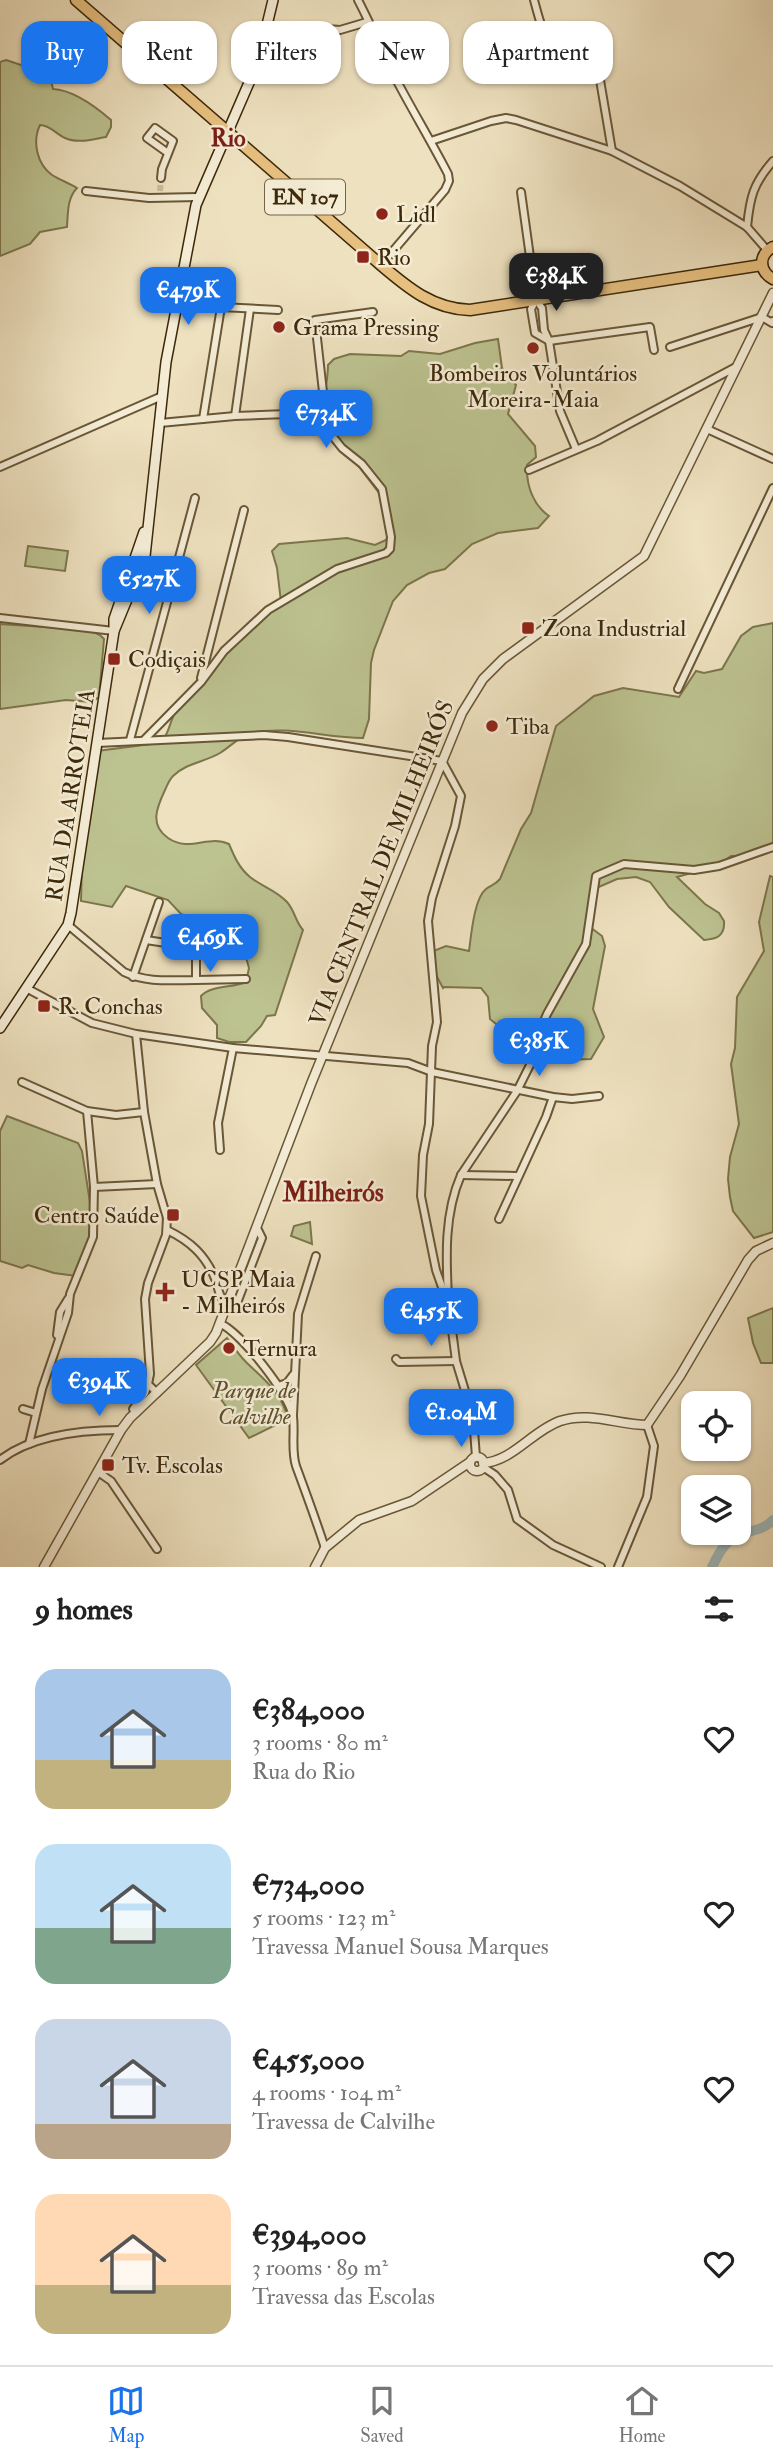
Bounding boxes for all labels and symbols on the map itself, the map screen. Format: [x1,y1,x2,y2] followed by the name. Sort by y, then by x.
[211,123,246,154] district label: Rio
[265,180,345,214] road number: EN 107
[396,200,436,229] place label: Lidl
[374,206,390,222] marker: Lidl
[377,243,411,272] place label: Rio
[355,249,371,265] marker: Rio
[507,254,605,313] pin: €384K
[139,268,237,327] pin: €479K
[293,313,440,342] place label: Grama Pressing
[271,319,287,335] marker: Grama Pressing
[525,340,541,356] marker: Bombeiros Voluntários Moreira-Maia
[429,359,637,414] place label: Bombeiros Voluntários Moreira-Maia
[277,391,375,450] pin: €734K
[100,556,198,616] pin: €527K
[542,614,686,643] place label: Zona Industrial
[520,620,536,636] marker: Zona Industrial
[128,645,206,674] place label: Codiçais
[106,651,122,667] marker: Codiçais
[39,686,102,904] street label: RUA DA ARROTEIA
[303,696,460,1030] street label: VIA CENTRAL DE MILHEIRÓS
[506,712,550,741] place label: Tiba
[484,718,500,734] marker: Tiba
[161,914,259,974] pin: €469K
[58,992,163,1021] place label: R. Conchas
[36,998,52,1014] marker: R. Conchas
[490,1018,588,1078] pin: €385K
[281,1177,384,1209] district label: Milheirós
[34,1201,159,1230] place label: Centro Saúde
[165,1207,181,1223] marker: Centro Saúde
[181,1265,296,1320] place label: UCSP Maia - Milheirós
[155,1282,175,1302] marker: UCSP Maia - Milheirós
[382,1288,480,1348] pin: €455K
[243,1334,318,1363] place label: Ternura
[221,1340,237,1356] marker: Ternura
[50,1358,148,1418] pin: €394K
[211,1376,296,1431] park label: Parque de Calvilhe
[404,1390,518,1449] pin: €1.04M
[122,1451,223,1480] place label: Tv. Escolas
[100,1457,116,1473] marker: Tv. Escolas

